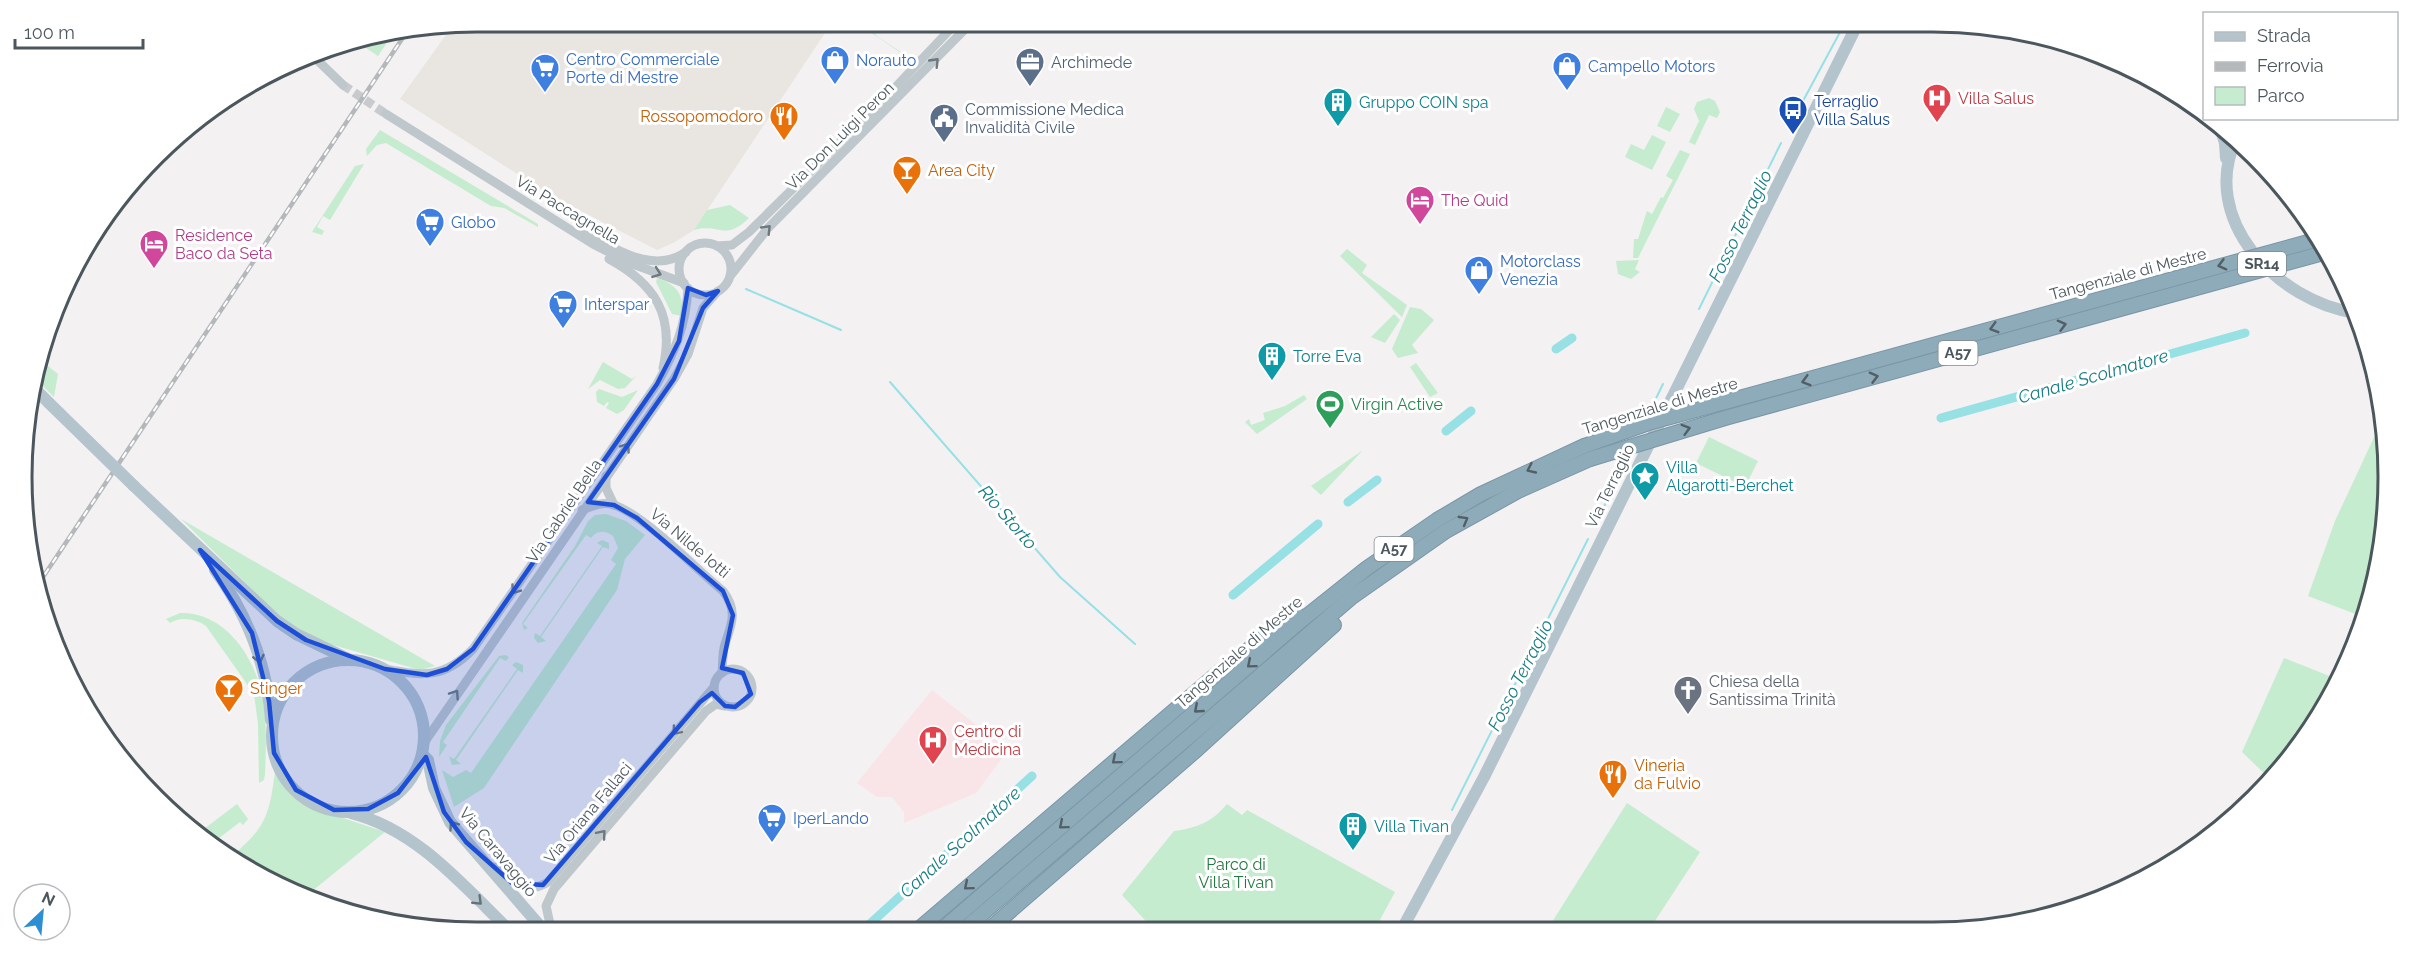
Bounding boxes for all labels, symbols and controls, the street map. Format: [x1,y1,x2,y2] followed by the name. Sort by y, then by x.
[15,12,142,50] scale bar
[2203,12,2398,120] legend
[24,22,75,43] text: 100 m
[2257,25,2311,46] text: Strada
[819,44,851,86] shop icon: Norauto
[1014,46,1046,88] office icon: Archimede
[566,50,719,87] place label: Centro Commerciale Porte di Mestre
[1551,50,1583,92] shop icon: Campello Motors
[856,51,916,70] place label: Norauto
[529,52,561,94] supermarket icon: Centro Commerciale Porte di Mestre
[1051,53,1132,72] place label: Archimede
[2257,55,2324,76] text: Ferrovia
[1588,57,1716,76] place label: Campello Motors
[927,58,938,69] one-way arrow
[782,78,898,194] street label: Via Don Luigi Peron
[1921,82,1953,124] hospital icon: Villa Salus
[2257,85,2305,106] text: Parco
[1322,86,1354,128] building icon: Gruppo COIN spa
[1958,89,2034,108] place label: Villa Salus
[1814,92,1890,129] place label: Terraglio Villa Salus
[1359,93,1489,112] place label: Gruppo COIN spa
[1777,94,1809,136] bus stop icon: Terraglio Villa Salus
[768,100,800,142] restaurant icon: Rossopomodoro
[965,100,1124,137] place label: Commissione Medica Invalidità Civile
[928,102,960,144] public building icon: Commissione Medica Invalidità Civile
[640,107,763,126] place label: Rossopomodoro
[891,154,923,196] bar icon: Area City
[928,161,995,180] place label: Area City
[1704,167,1776,285] water label: Fosso Terraglio
[513,171,623,249] street label: Via Paccagnella
[1404,184,1436,226] hotel icon: The Quid
[1441,191,1509,210] place label: The Quid
[414,206,446,248] supermarket icon: Globo
[451,213,496,232] place label: Globo
[175,226,273,263] place label: Residence Baco da Seta
[760,226,771,236] one-way arrow
[138,228,170,270] hotel icon: Residence Baco da Seta
[2048,244,2208,304] street label: Tangenziale di Mestre
[1500,252,1581,289] place label: Motorclass Venezia
[2238,252,2286,276] road number: SR14
[1463,254,1495,296] shop icon: Motorclass Venezia
[2217,258,2228,270] one-way arrow
[651,266,661,279] one-way arrow
[547,288,579,330] supermarket icon: Interspar
[584,295,650,314] place label: Interspar
[2057,319,2067,332] one-way arrow
[1989,321,2000,333] one-way arrow
[1256,340,1288,382] building icon: Torre Eva
[1938,341,1978,365] road number: A57
[2016,344,2171,407] water label: Canale Scolmatore
[1293,347,1361,366] place label: Torre Eva
[1869,371,1879,384] one-way arrow
[1580,373,1740,439] street label: Tangenziale di Mestre
[1801,374,1812,386] one-way arrow
[1314,388,1346,430] sports icon: Virgin Active
[1351,395,1443,414] place label: Virgin Active
[1680,424,1691,436] one-way arrow
[1581,441,1639,531] street label: Via Terraglio
[619,443,630,454] one-way arrow
[522,455,606,567] street label: Via Gabriel Bella
[1666,458,1794,495] place label: Villa Algarotti-Berchet
[1629,460,1661,502] place icon: Villa Algarotti-Berchet
[1526,461,1537,473] one-way arrow
[974,481,1042,553] water label: Rio Storto
[646,504,734,582] street label: Via Nilde Iotti
[1458,516,1468,528] one-way arrow
[1374,537,1414,561] road number: A57
[511,583,522,594] one-way arrow
[1172,592,1306,712] street label: Tangenziale di Mestre
[1483,616,1557,734] water label: Fosso Terraglio
[252,654,265,664] one-way arrow
[1247,657,1258,668] one-way arrow
[213,672,245,714] bar icon: Stinger
[1709,672,1836,709] place label: Chiesa della Santissima Trinità
[1672,674,1704,716] church icon: Chiesa della Santissima Trinità
[250,679,303,698] place label: Stinger
[448,690,459,701] one-way arrow
[1194,702,1205,713] one-way arrow
[954,722,1021,759] place label: Centro di Medicina
[672,724,683,735] one-way arrow
[917,724,949,766] hospital icon: Centro di Medicina
[1112,753,1123,764] one-way arrow
[1634,756,1701,793] place label: Vineria da Fulvio
[1597,758,1629,800] restaurant icon: Vineria da Fulvio
[540,759,636,867] street label: Via Oriana Fallaci
[895,782,1025,902] water label: Canale Scolmatore
[756,802,788,844] supermarket icon: IperLando
[455,803,541,901] street label: Via Caravaggio
[793,809,869,828] place label: IperLando
[1337,810,1369,852] building icon: Villa Tivan
[1374,817,1449,836] place label: Villa Tivan
[1059,818,1070,829] one-way arrow
[449,821,460,832] one-way arrow
[595,830,606,841] one-way arrow
[1198,855,1274,892] park label: Parco di Villa Tivan
[964,879,975,890] one-way arrow
[12,882,72,942] north arrow
[39,888,58,910] text: N
[471,893,482,904] one-way arrow

